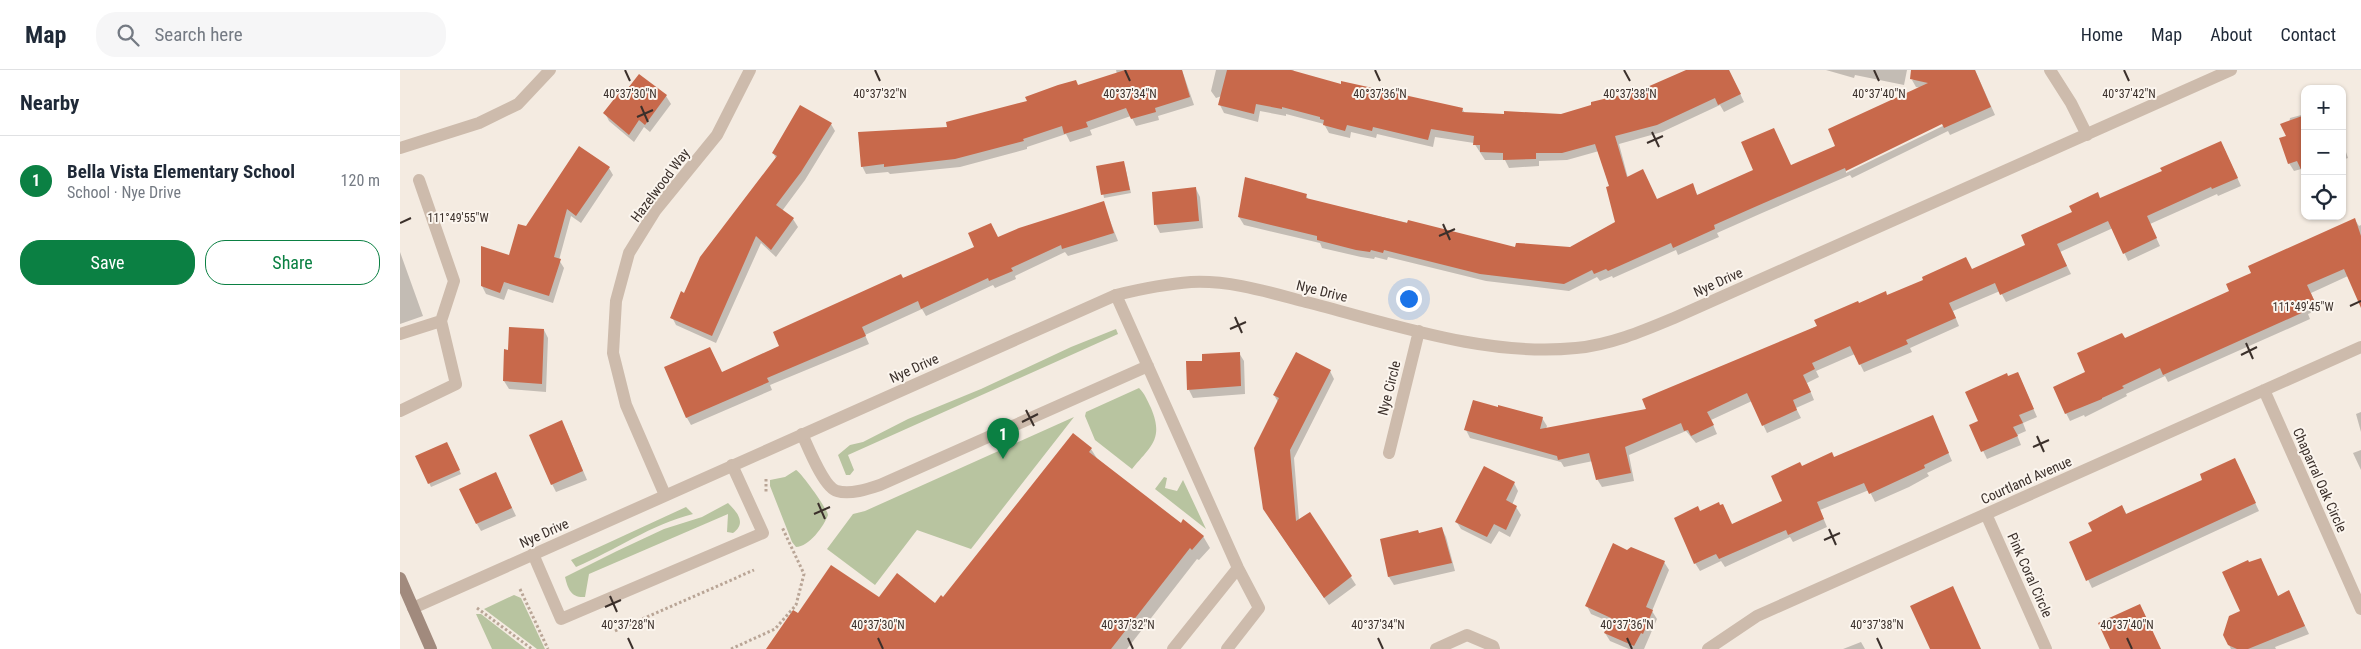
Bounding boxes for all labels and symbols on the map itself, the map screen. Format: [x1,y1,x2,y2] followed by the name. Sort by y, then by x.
[603,87,657,101] text: 40°37'30"N
[853,87,907,101] text: 40°37'32"N
[1103,87,1157,101] text: 40°37'34"N
[1353,87,1407,101] text: 40°37'36"N
[1603,87,1657,101] text: 40°37'38"N
[1852,87,1906,101] text: 40°37'40"N
[2102,87,2156,101] text: 40°37'42"N
[627,145,693,225] street label: Hazelwood Way
[427,211,489,225] text: 111°49'55"W
[1691,264,1745,300] street label: Nye Drive
[1295,277,1350,305] street label: Nye Drive
[1396,286,1422,312] your location
[2272,300,2334,314] text: 111°49'45"W
[887,350,941,386] street label: Nye Drive
[1374,359,1404,417] street label: Nye Circle
[987,418,1019,459] pin: 1
[2290,425,2350,535] street label: Chaparral Oak Circle
[1978,453,2074,507] street label: Courtland Avenue
[517,515,571,551] street label: Nye Drive
[2004,530,2056,620] street label: Pink Coral Circle
[601,618,655,632] text: 40°37'28"N
[851,618,905,632] text: 40°37'30"N
[1101,618,1155,632] text: 40°37'32"N
[1351,618,1405,632] text: 40°37'34"N
[1600,618,1654,632] text: 40°37'36"N
[1850,618,1904,632] text: 40°37'38"N
[2100,618,2154,632] text: 40°37'40"N

